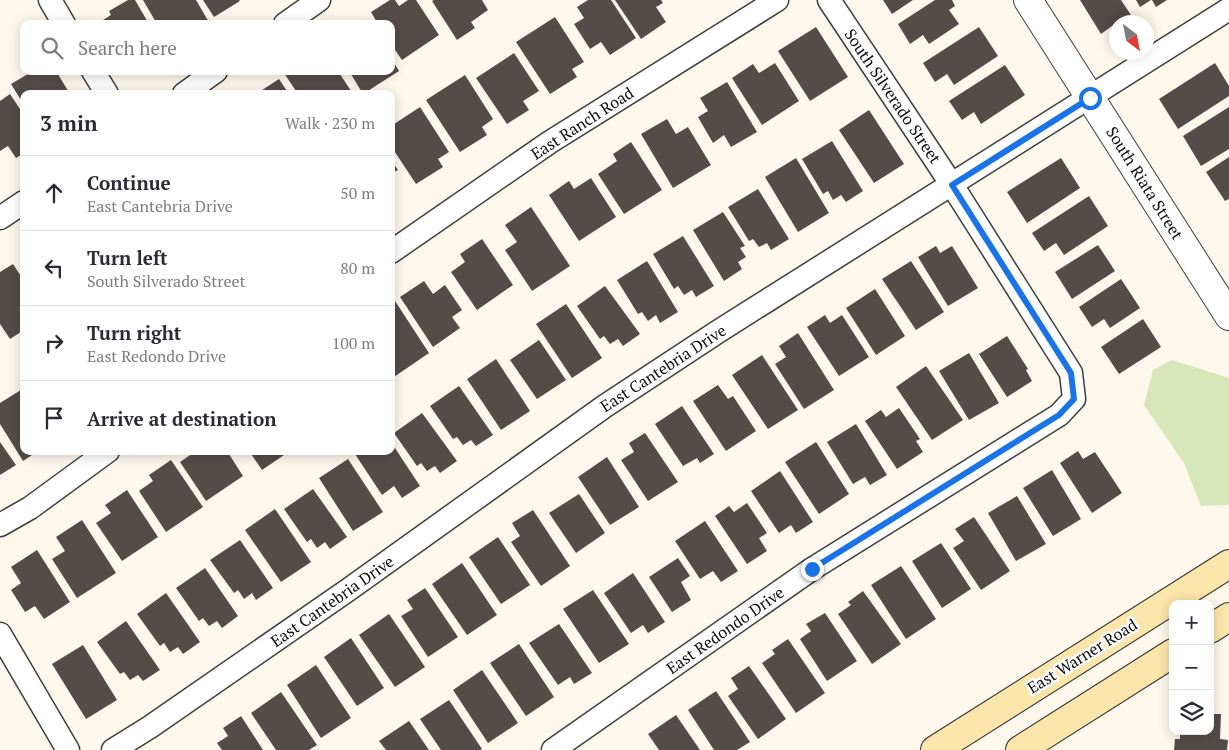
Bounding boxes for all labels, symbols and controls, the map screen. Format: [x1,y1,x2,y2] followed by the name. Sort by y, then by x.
[1109,15,1154,60] north arrow
[20,20,395,75] search box
[840,24,946,168] street label: South Silverado Street
[38,34,66,62] icon: search
[78,35,177,60] text: Search here
[526,81,638,164] street label: East Ranch Road
[1079,87,1102,110] route start
[40,109,97,137] text: 3 min
[285,112,375,134] text: Walk · 230 m
[1101,122,1189,244] street label: South Riata Street
[87,170,171,195] text: Continue
[40,179,68,207] icon: ahead
[340,182,375,204] text: 50 m
[87,195,233,217] text: East Cantebria Drive
[87,245,168,270] text: Turn left
[40,254,68,282] icon: left
[340,257,375,279] text: 80 m
[87,270,245,292] text: South Silverado Street
[596,319,730,417] street label: East Cantebria Drive
[87,320,181,345] text: Turn right
[40,329,68,357] icon: right
[332,332,375,354] text: 100 m
[87,345,226,367] text: East Redondo Drive
[40,404,68,432] icon: arrive
[87,406,276,431] text: Arrive at destination
[266,550,398,652] street label: East Cantebria Drive
[801,558,824,581] route end
[662,581,788,679] street label: East Redondo Drive
[1169,600,1214,735] map controls
[1169,600,1214,645] button: +
[1023,613,1141,699] street label: East Warner Road
[1169,645,1214,690] button: −
[1169,690,1214,735] button: layers

